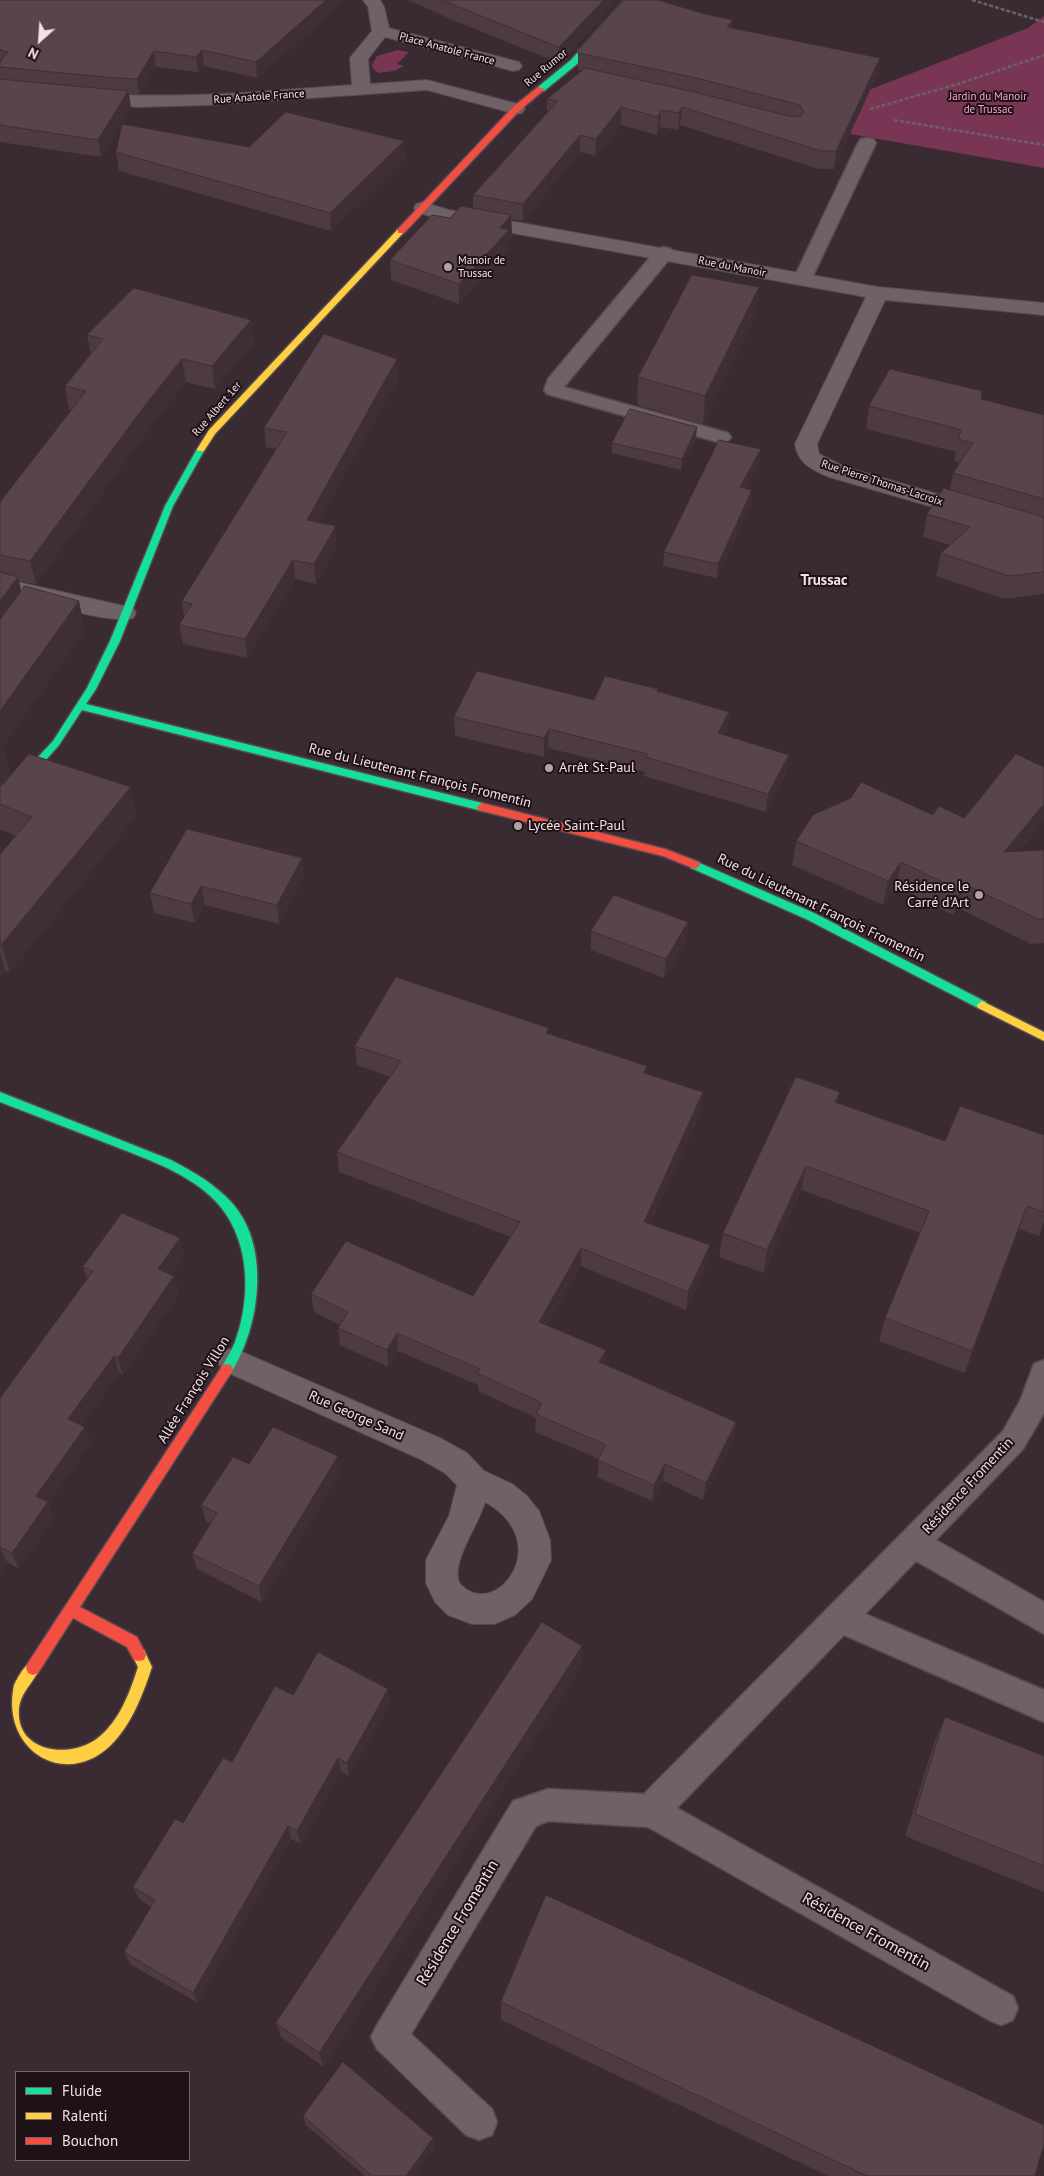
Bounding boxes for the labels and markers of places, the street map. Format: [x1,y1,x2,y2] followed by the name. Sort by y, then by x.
[458,254,505,280] place label: Manoir de Trussac
[442,261,454,273] marker: Manoir de Trussac
[559,760,635,776] place label: Arrêt St-Paul
[543,762,555,774] marker: Arrêt St-Paul
[528,818,625,834] place label: Lycée Saint-Paul
[512,820,524,832] marker: Lycée Saint-Paul
[894,879,969,912] place label: Résidence le Carré d'Art
[973,889,985,901] marker: Résidence le Carré d'Art

